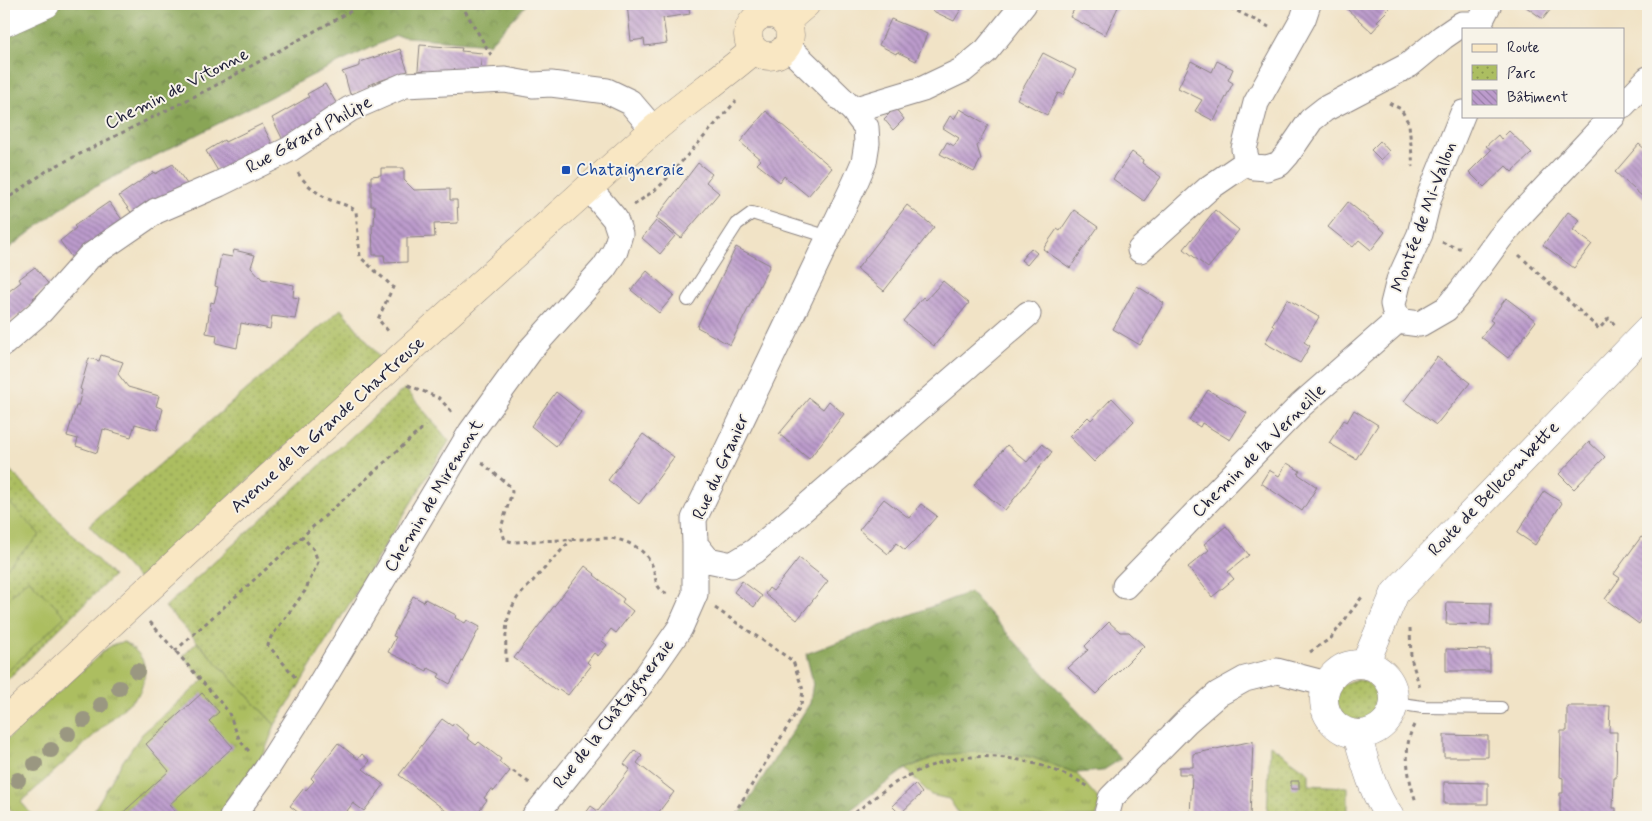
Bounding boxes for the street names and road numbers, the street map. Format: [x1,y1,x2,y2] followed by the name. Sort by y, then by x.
[101,42,253,136] street label: Chemin de Vitonne
[242,90,376,180] street label: Rue Gérard Philipe
[1386,139,1462,295] street label: Montée de Mi-Vallon
[226,331,430,519] street label: Avenue de la Grande Chartreuse
[1187,379,1331,523] street label: Chemin de la Verneille
[687,410,755,524] street label: Rue du Granier
[379,415,489,577] street label: Chemin de Miremont
[1423,416,1565,562] street label: Route de Bellecombette
[548,634,682,795] street label: Rue de la Châtaigneraie

